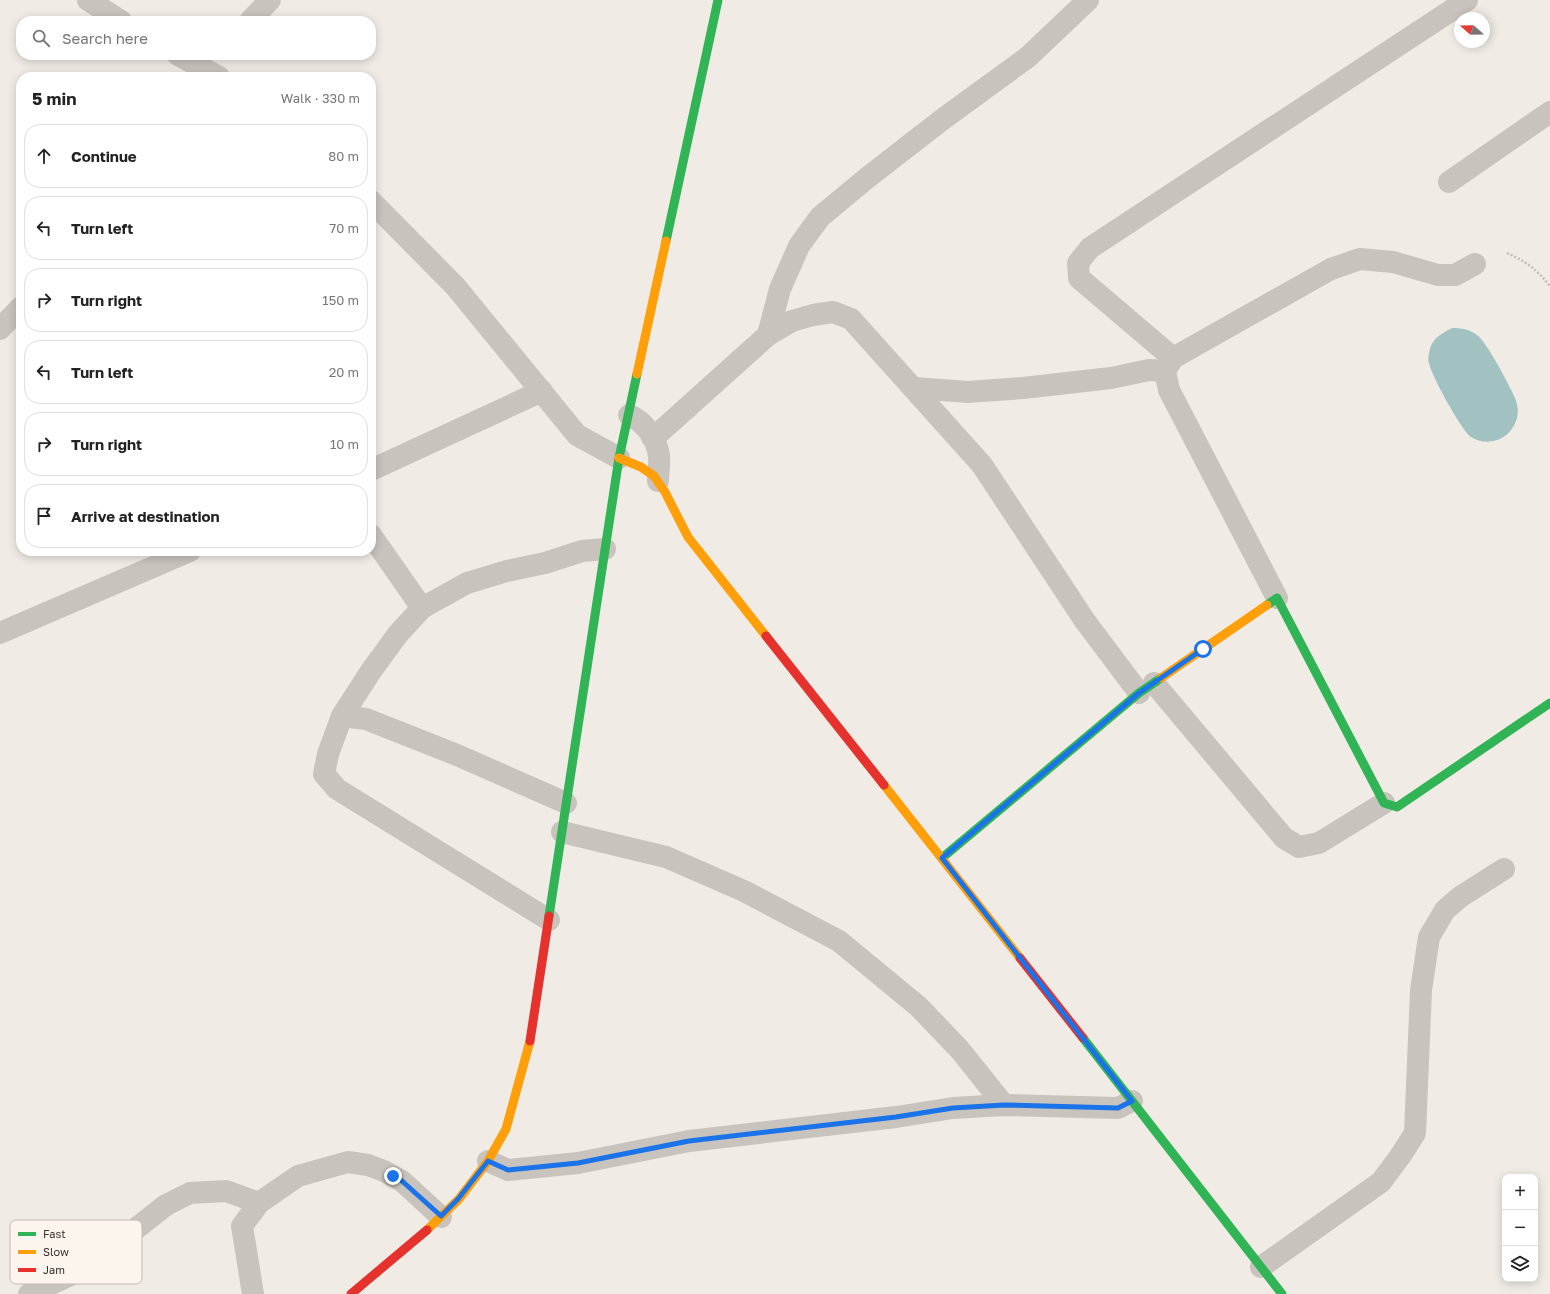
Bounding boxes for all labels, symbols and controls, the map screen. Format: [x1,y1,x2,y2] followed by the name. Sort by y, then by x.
[1454,12,1490,48] north arrow
[16,16,376,60] search box
[30,27,52,49] icon: search
[62,29,148,47] text: Search here
[32,88,76,109] text: 5 min
[281,90,360,106] text: Walk · 330 m
[33,145,55,167] icon: ahead
[71,147,137,165] text: Continue
[328,148,359,164] text: 80 m
[33,217,55,239] icon: left
[71,219,133,237] text: Turn left
[329,220,359,236] text: 70 m
[33,289,55,311] icon: right
[71,291,142,309] text: Turn right
[322,292,359,308] text: 150 m
[33,361,55,383] icon: left
[71,363,133,381] text: Turn left
[329,364,359,380] text: 20 m
[33,433,55,455] icon: right
[71,435,142,453] text: Turn right
[330,436,359,452] text: 10 m
[33,505,55,527] icon: arrive
[71,507,220,525] text: Arrive at destination
[1194,640,1212,658] route start
[384,1167,402,1185] route end
[1502,1174,1538,1282] map controls
[1502,1174,1538,1210] button: +
[1502,1210,1538,1246] button: −
[10,1220,142,1284] legend
[43,1227,66,1240] text: Fast
[43,1245,69,1258] text: Slow
[1502,1246,1538,1282] button: layers
[43,1263,65,1276] text: Jam

